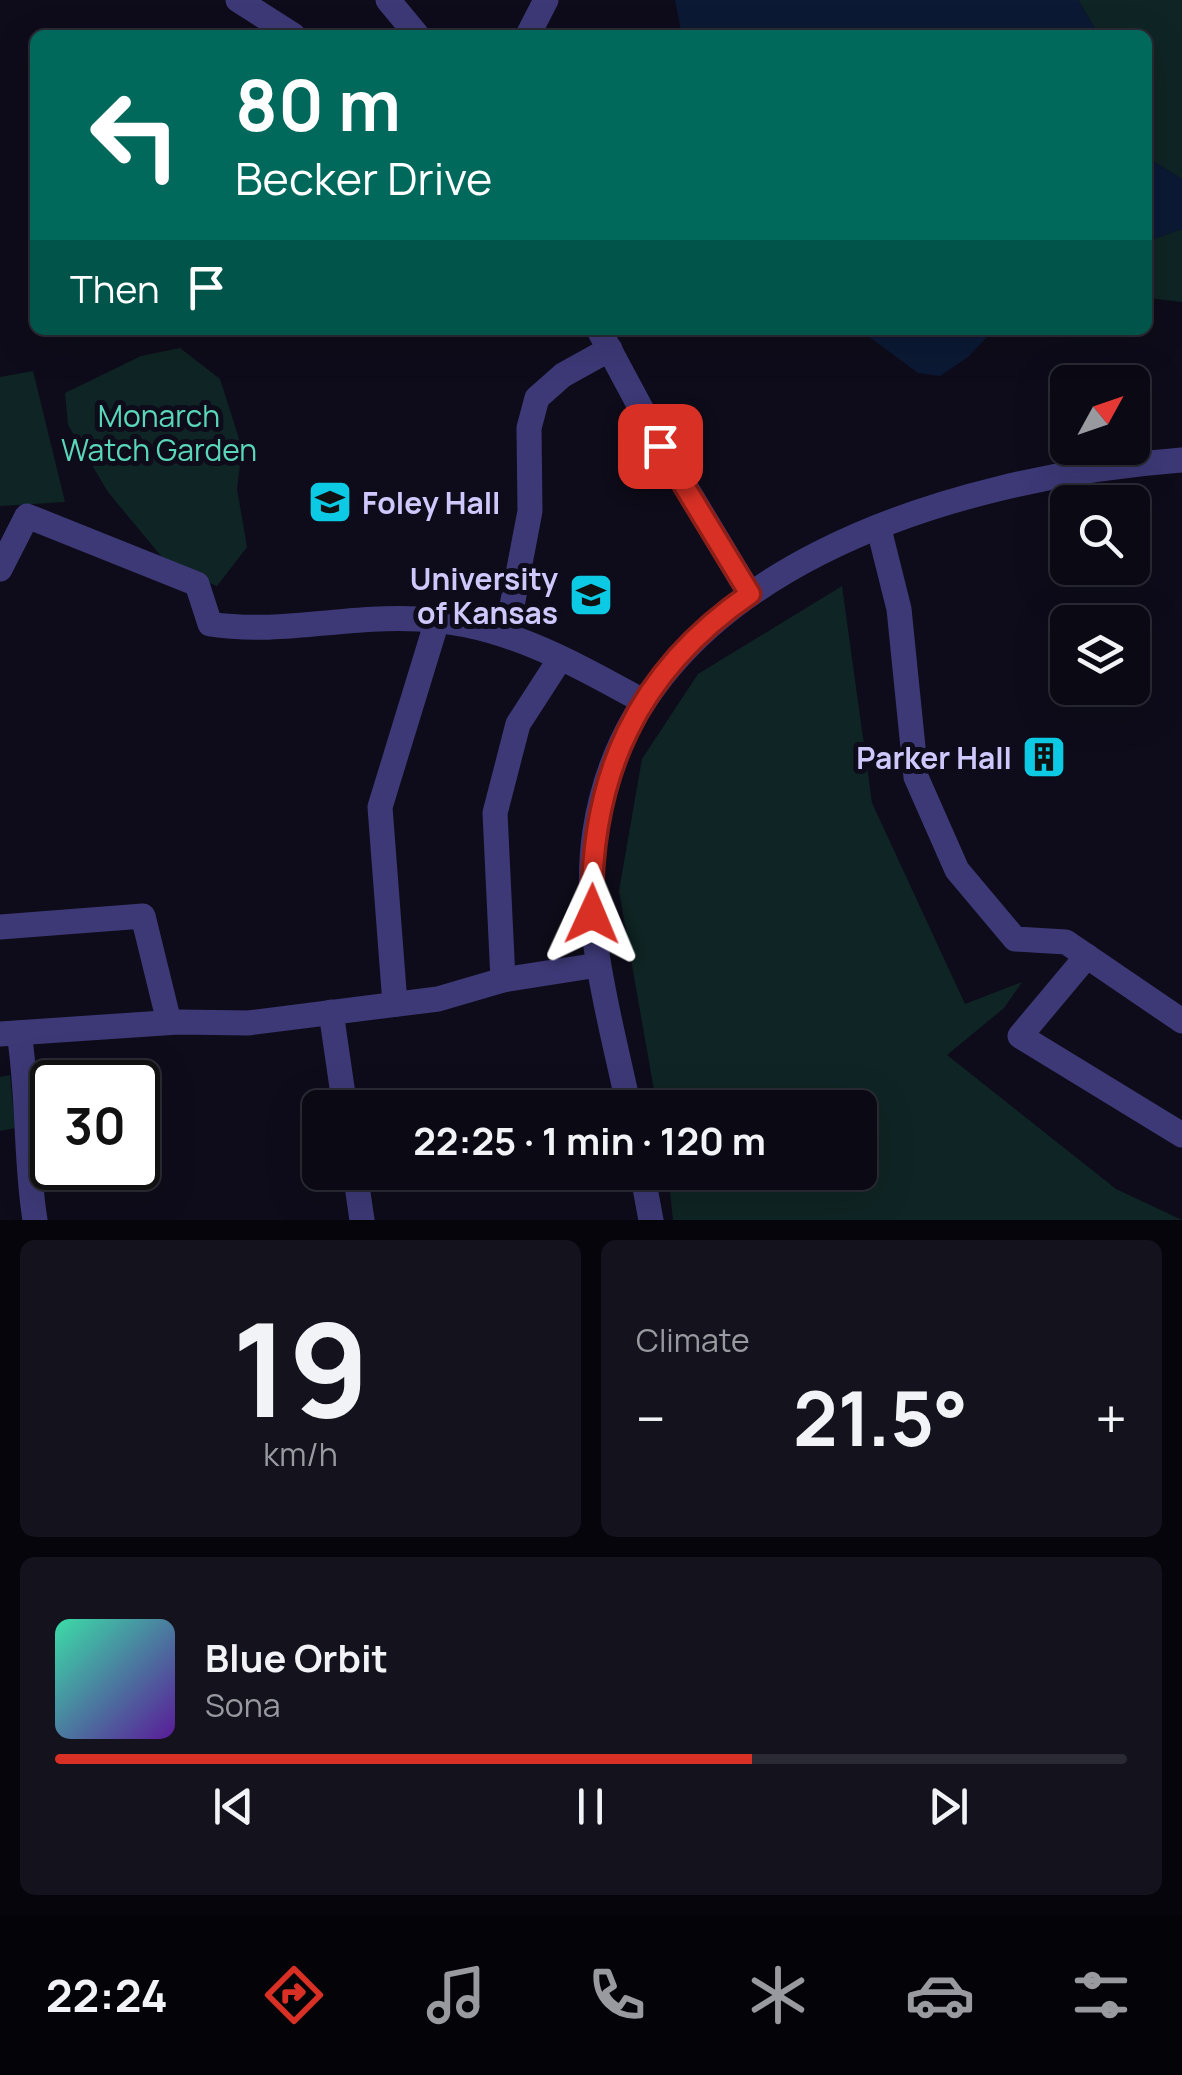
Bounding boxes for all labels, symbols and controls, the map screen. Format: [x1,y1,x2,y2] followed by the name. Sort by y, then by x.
[235,56,401,152] text: 80 m
[70,70,200,200] icon: left
[235,147,492,209] text: Becker Drive
[179,260,234,315] icon: arrive
[70,262,159,314] text: Then
[1050,365,1150,465] north arrow
[1050,365,1150,705] map controls
[61,395,257,470] park label: Monarch Watch Garden
[618,404,703,489] pin
[633,419,688,474] icon: arrive
[307,479,353,525] school or university icon: Foley Hall
[362,482,501,523] place label: Foley Hall
[1050,485,1150,585] button: search
[410,558,558,633] place label: University of Kansas
[568,572,614,618] school or university icon: University of Kansas
[1050,605,1150,705] button: layers
[1021,734,1067,780] building icon: Parker Hall
[856,737,1012,778] place label: Parker Hall
[540,862,644,966] position arrow
[30,1060,160,1190] speed limit sign: 30
[413,1114,766,1166] text: 22:25 · 1 min · 120 m
[232,1278,369,1456] text: 19
[636,1318,750,1362] text: Climate
[793,1366,968,1469] text: 21.5°
[636,1380,666,1456] text: −
[1095,1380,1127,1456] text: +
[263,1432,338,1476] text: km/h
[205,1631,388,1683] text: Blue Orbit
[205,1683,280,1727] text: Sona
[206,1779,261,1834] icon: previous
[563,1779,618,1834] icon: pause
[921,1779,976,1834] icon: next
[259,1960,329,2030] icon: directions
[421,1960,491,2030] icon: music
[582,1960,652,2030] icon: phone
[743,1960,813,2030] icon: climate
[905,1960,975,2030] icon: car
[1066,1960,1136,2030] icon: filters
[46,1964,168,2026] text: 22:24

